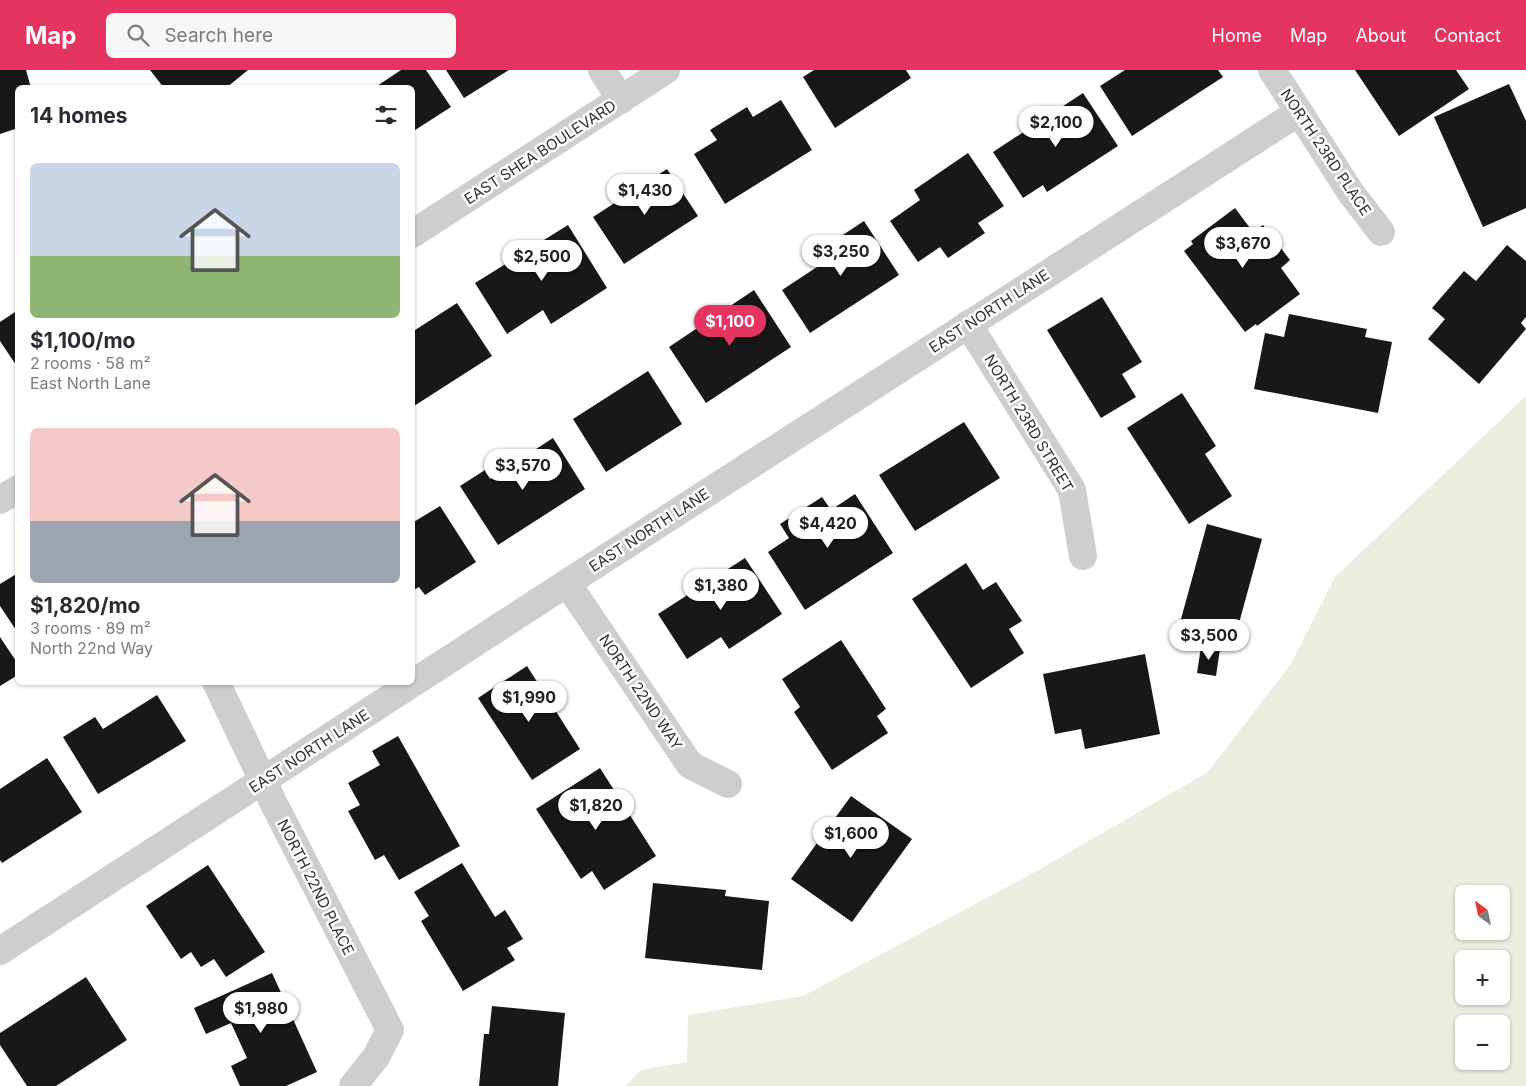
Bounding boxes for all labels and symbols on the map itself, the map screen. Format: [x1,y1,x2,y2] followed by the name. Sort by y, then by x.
[1277,85,1375,219] street label: NORTH 23RD PLACE
[460,96,620,208] street label: EAST SHEA BOULEVARD
[1015,106,1097,148] pin: $2,100
[604,174,686,216] pin: $1,430
[1202,226,1284,269] pin: $3,670
[800,234,882,277] pin: $3,250
[501,240,583,282] pin: $2,500
[925,265,1053,357] street label: EAST NORTH LANE
[689,304,771,347] pin: $1,100
[980,351,1078,495] street label: NORTH 23RD STREET
[482,448,564,491] pin: $3,570
[585,484,713,576] street label: EAST NORTH LANE
[787,506,869,549] pin: $4,420
[680,568,762,611] pin: $1,380
[1168,618,1250,661] pin: $3,500
[595,631,687,753] street label: NORTH 22ND WAY
[488,680,570,723] pin: $1,990
[245,705,373,797] street label: EAST NORTH LANE
[555,788,637,831] pin: $1,820
[273,816,359,958] street label: NORTH 22ND PLACE
[810,816,892,859] pin: $1,600
[1455,885,1510,940] north arrow
[220,992,302,1034] pin: $1,980

